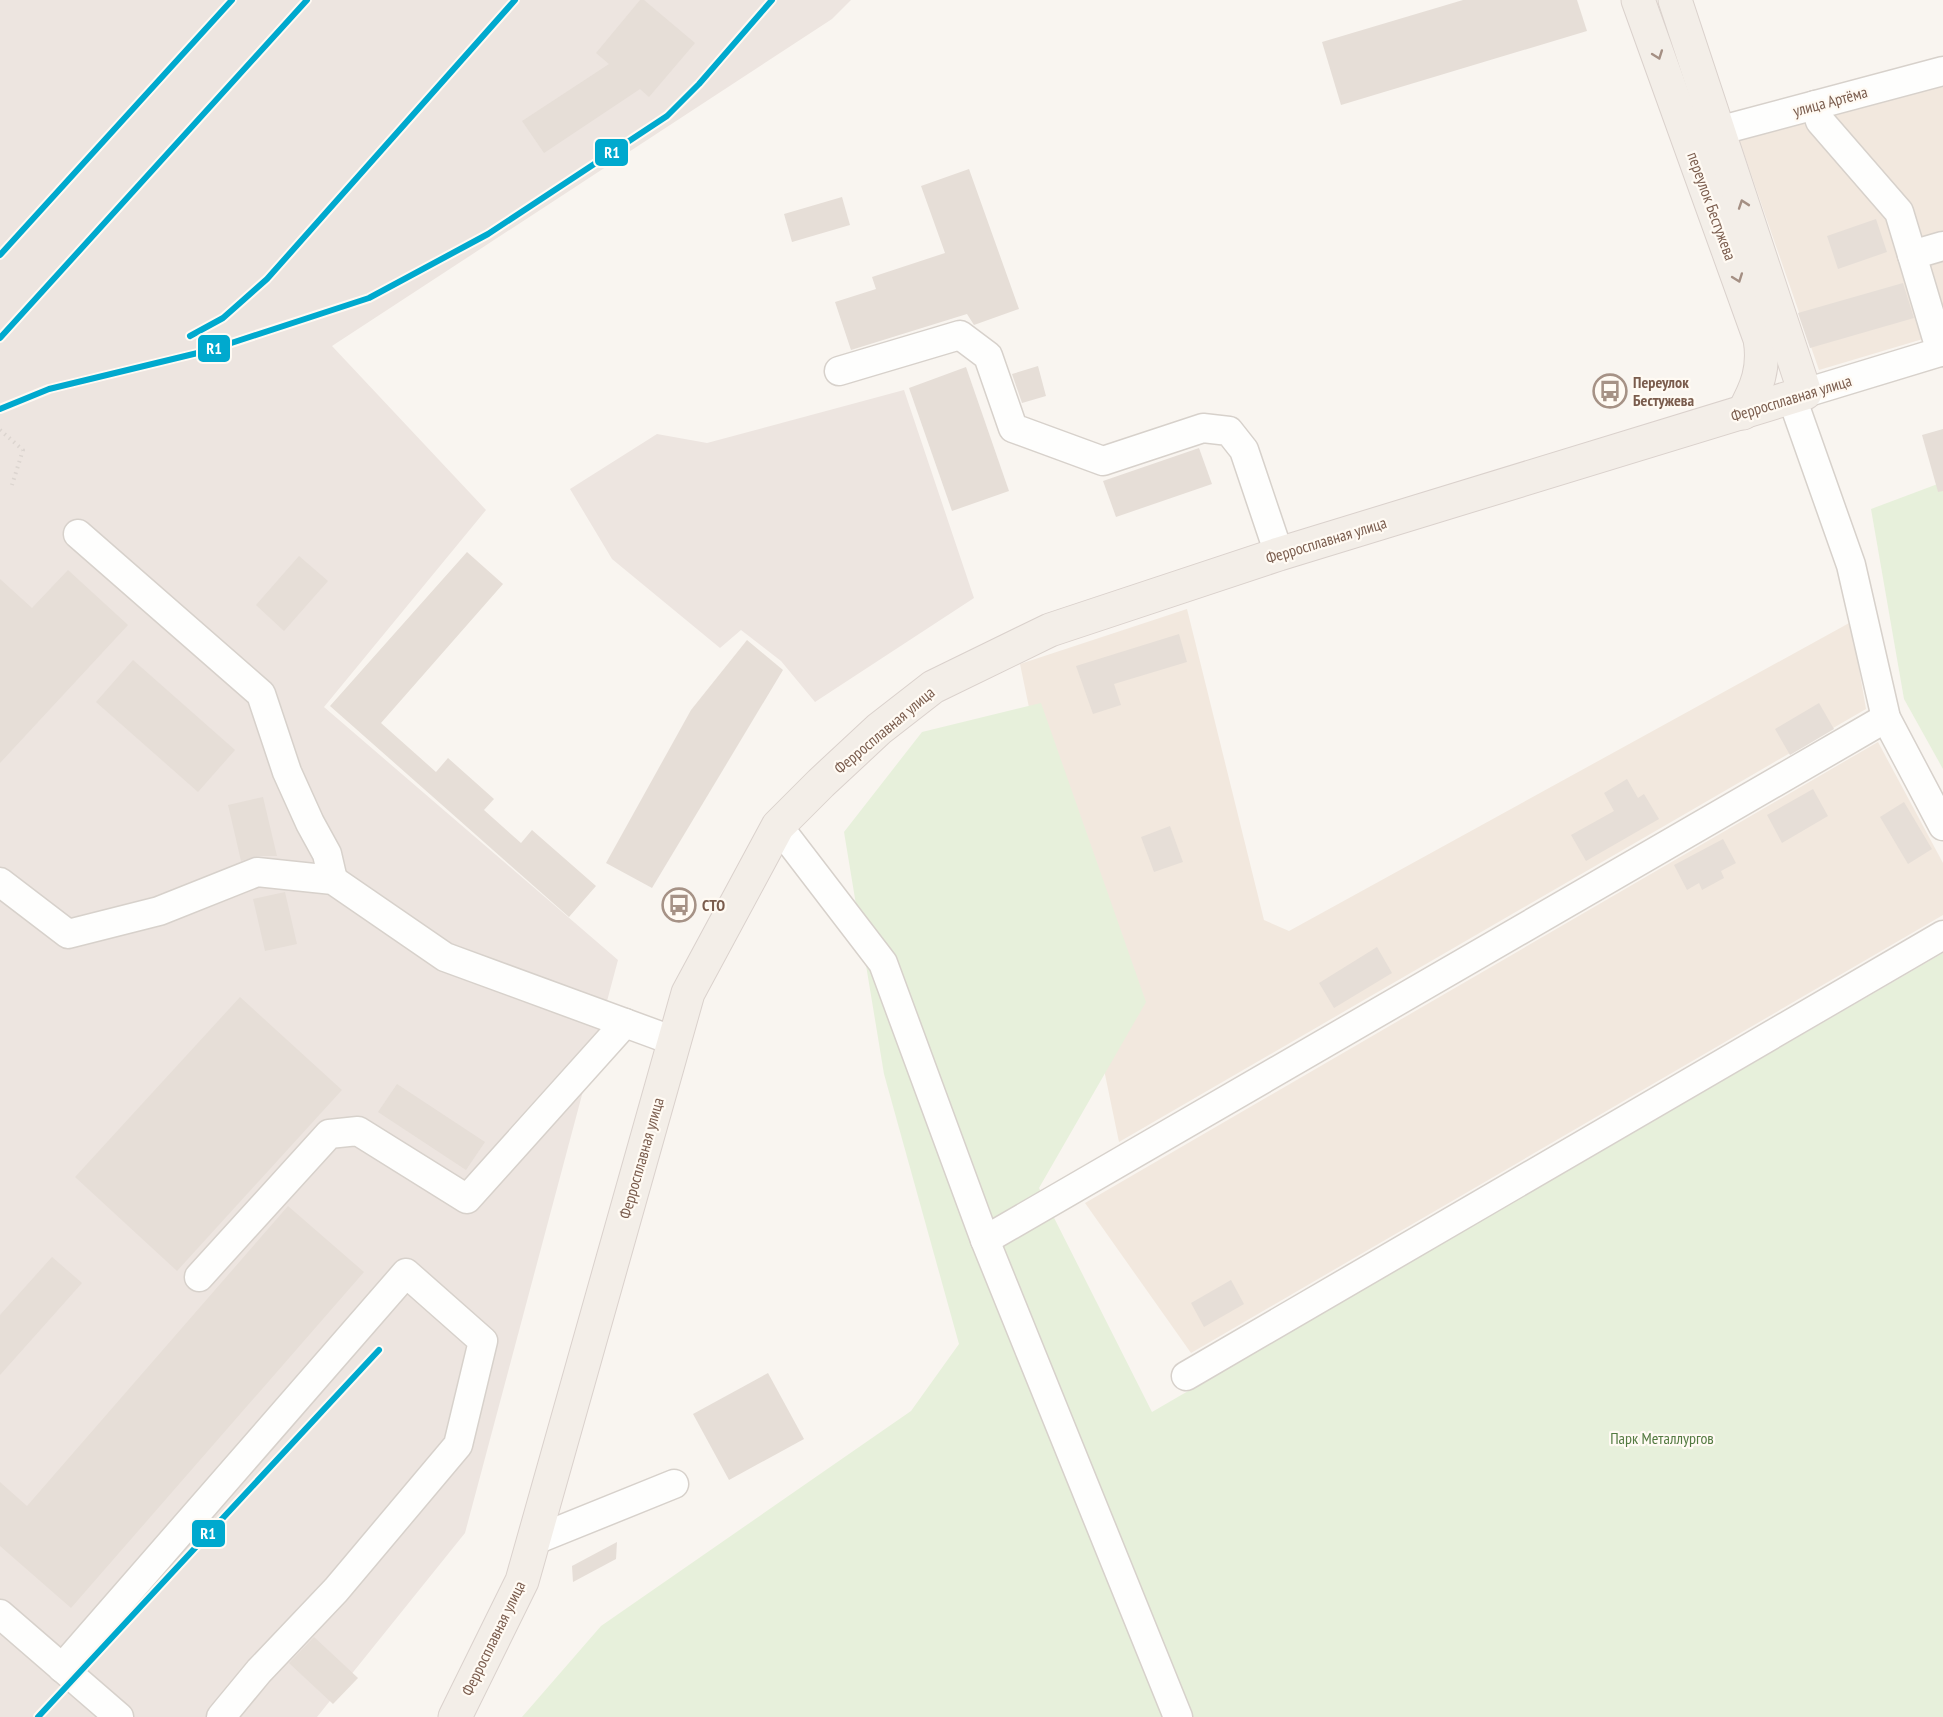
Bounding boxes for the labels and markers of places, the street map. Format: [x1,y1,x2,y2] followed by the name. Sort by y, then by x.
[1633,372,1694,410] place label: Переулок Бестужева
[1592,373,1628,409] bus stop icon: Переулок Бестужева
[661,887,697,923] bus stop icon: СТО
[702,895,725,915] place label: СТО

